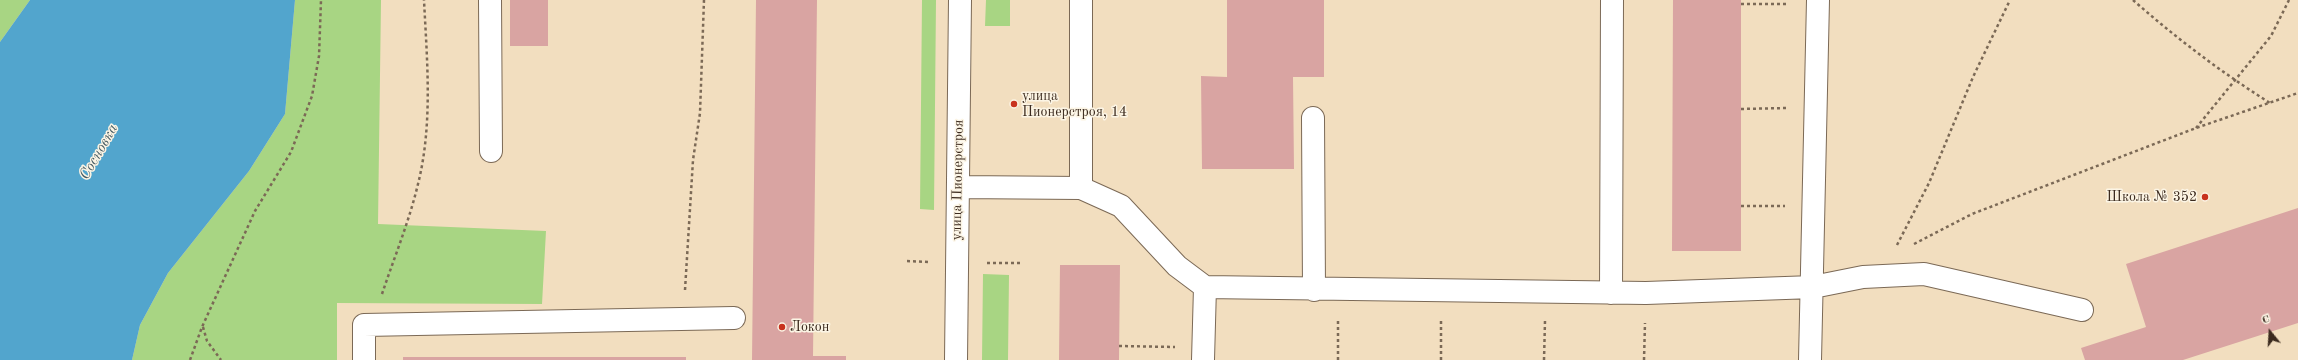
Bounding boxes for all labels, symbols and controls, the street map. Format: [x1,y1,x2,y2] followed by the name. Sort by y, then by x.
[1022,88,1127,120] place label: улица Пионерстроя, 14
[1009,99,1019,109] marker: улица Пионерстроя, 14
[949,119,967,241] street label: улица Пионерстроя
[76,121,122,183] water label: Сосновка
[2106,189,2197,205] place label: Школа № 352
[2200,192,2210,202] marker: Школа № 352
[2250,312,2290,352] north arrow
[2261,314,2271,326] text: С
[790,319,829,335] place label: Локон
[777,322,787,332] marker: Локон

